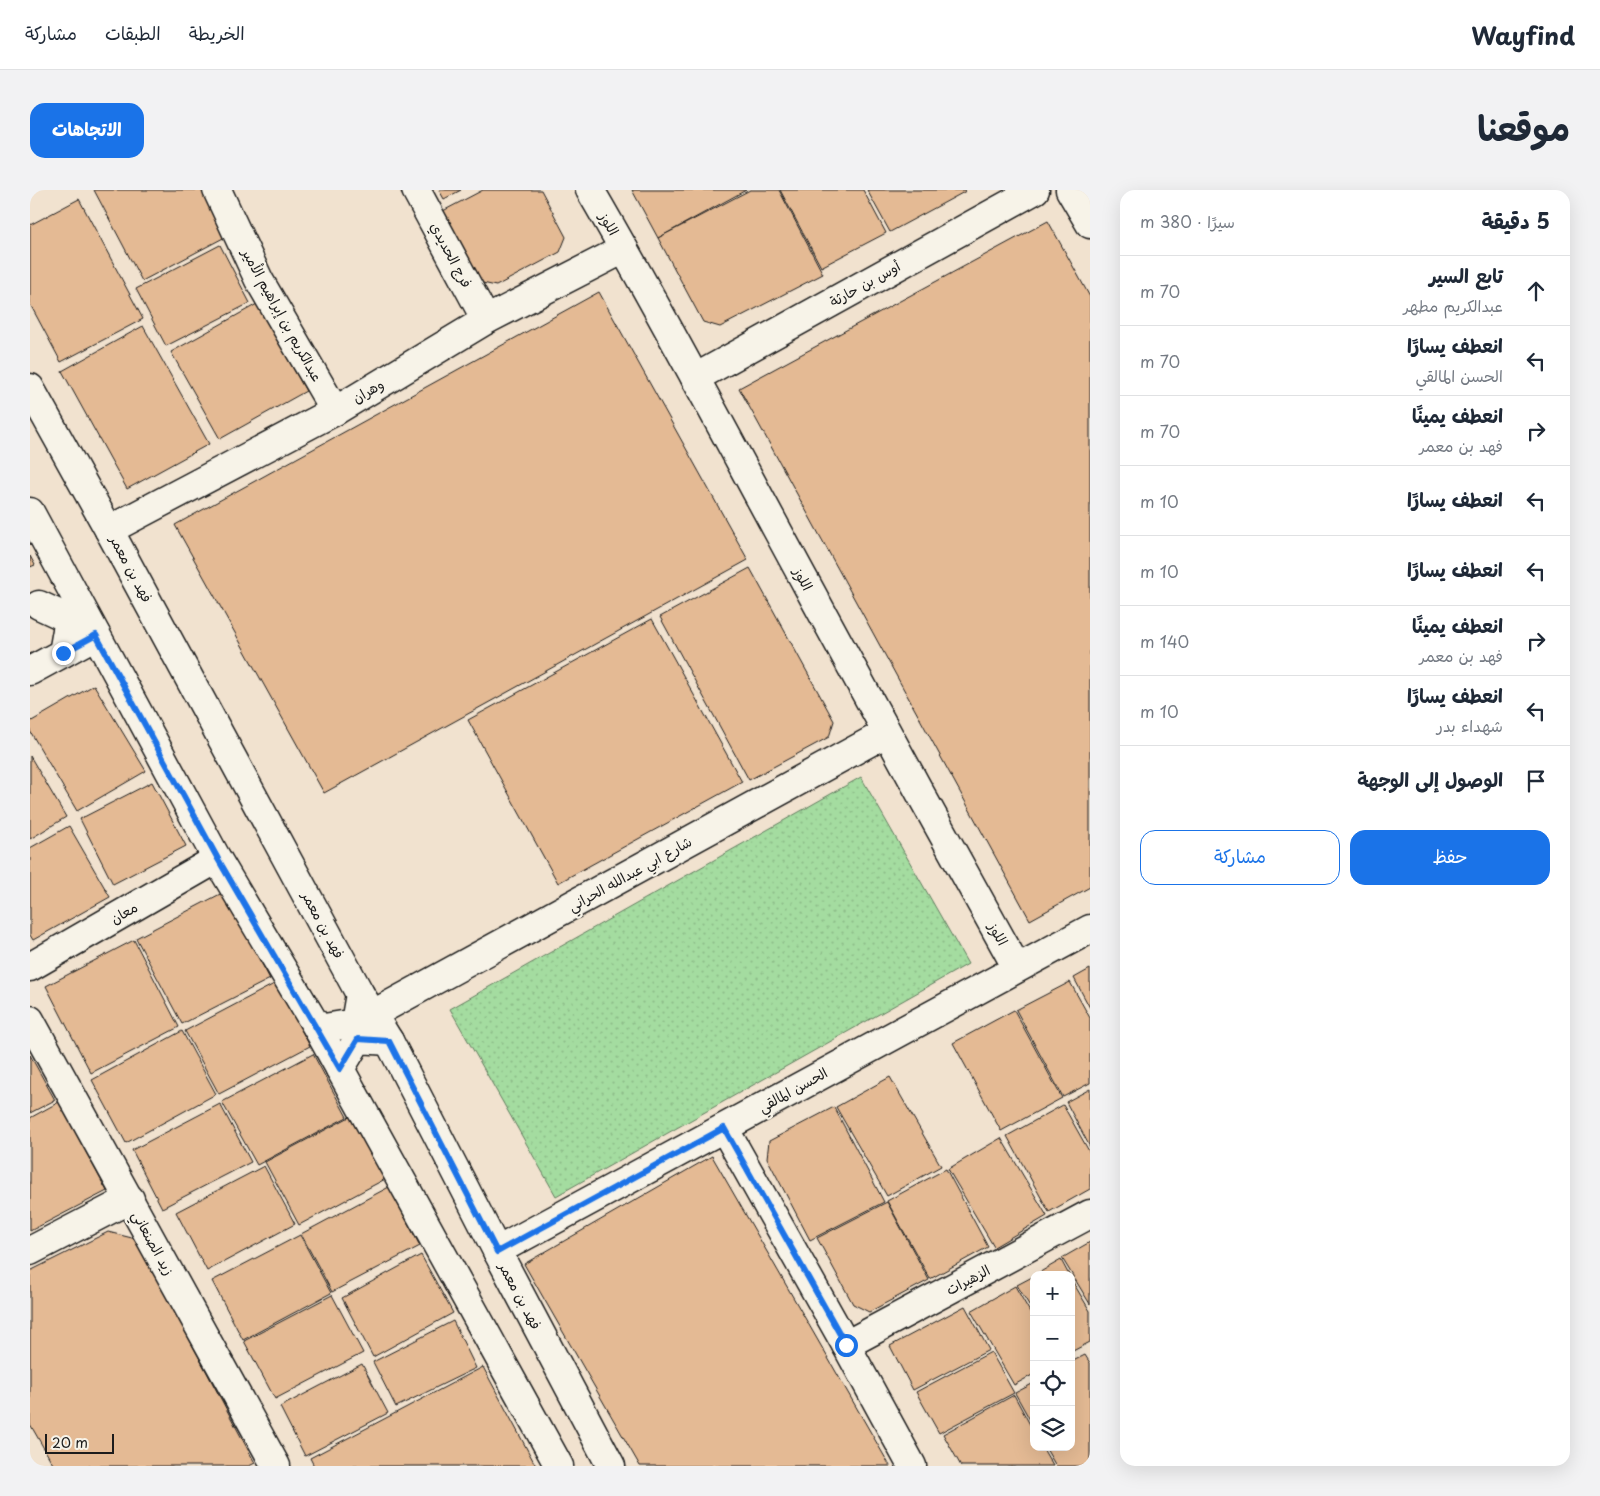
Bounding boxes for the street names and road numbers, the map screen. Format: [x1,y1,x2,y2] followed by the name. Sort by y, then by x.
[594,207,624,239] street label: اللوز
[424,218,478,292] street label: فرج الحديدي
[236,243,328,386] street label: عبدالكريم بن إبراهيم الأمير
[826,255,904,312] street label: أوس بن حارثة
[348,373,387,408] street label: وهران
[105,531,158,606] street label: فهد بن معمر
[788,563,818,594] street label: اللوز
[564,831,697,919] street label: شارع ابي عبدالله الحراني
[297,887,350,962] street label: فهد بن معمر
[106,896,141,929] street label: معان
[983,917,1013,949] street label: اللوز
[754,1062,833,1120] street label: الحسن المالقي
[124,1207,180,1280] street label: زيد الصنعاني
[494,1258,547,1333] street label: فهد بن معمر
[942,1259,994,1300] street label: الزهيرات

